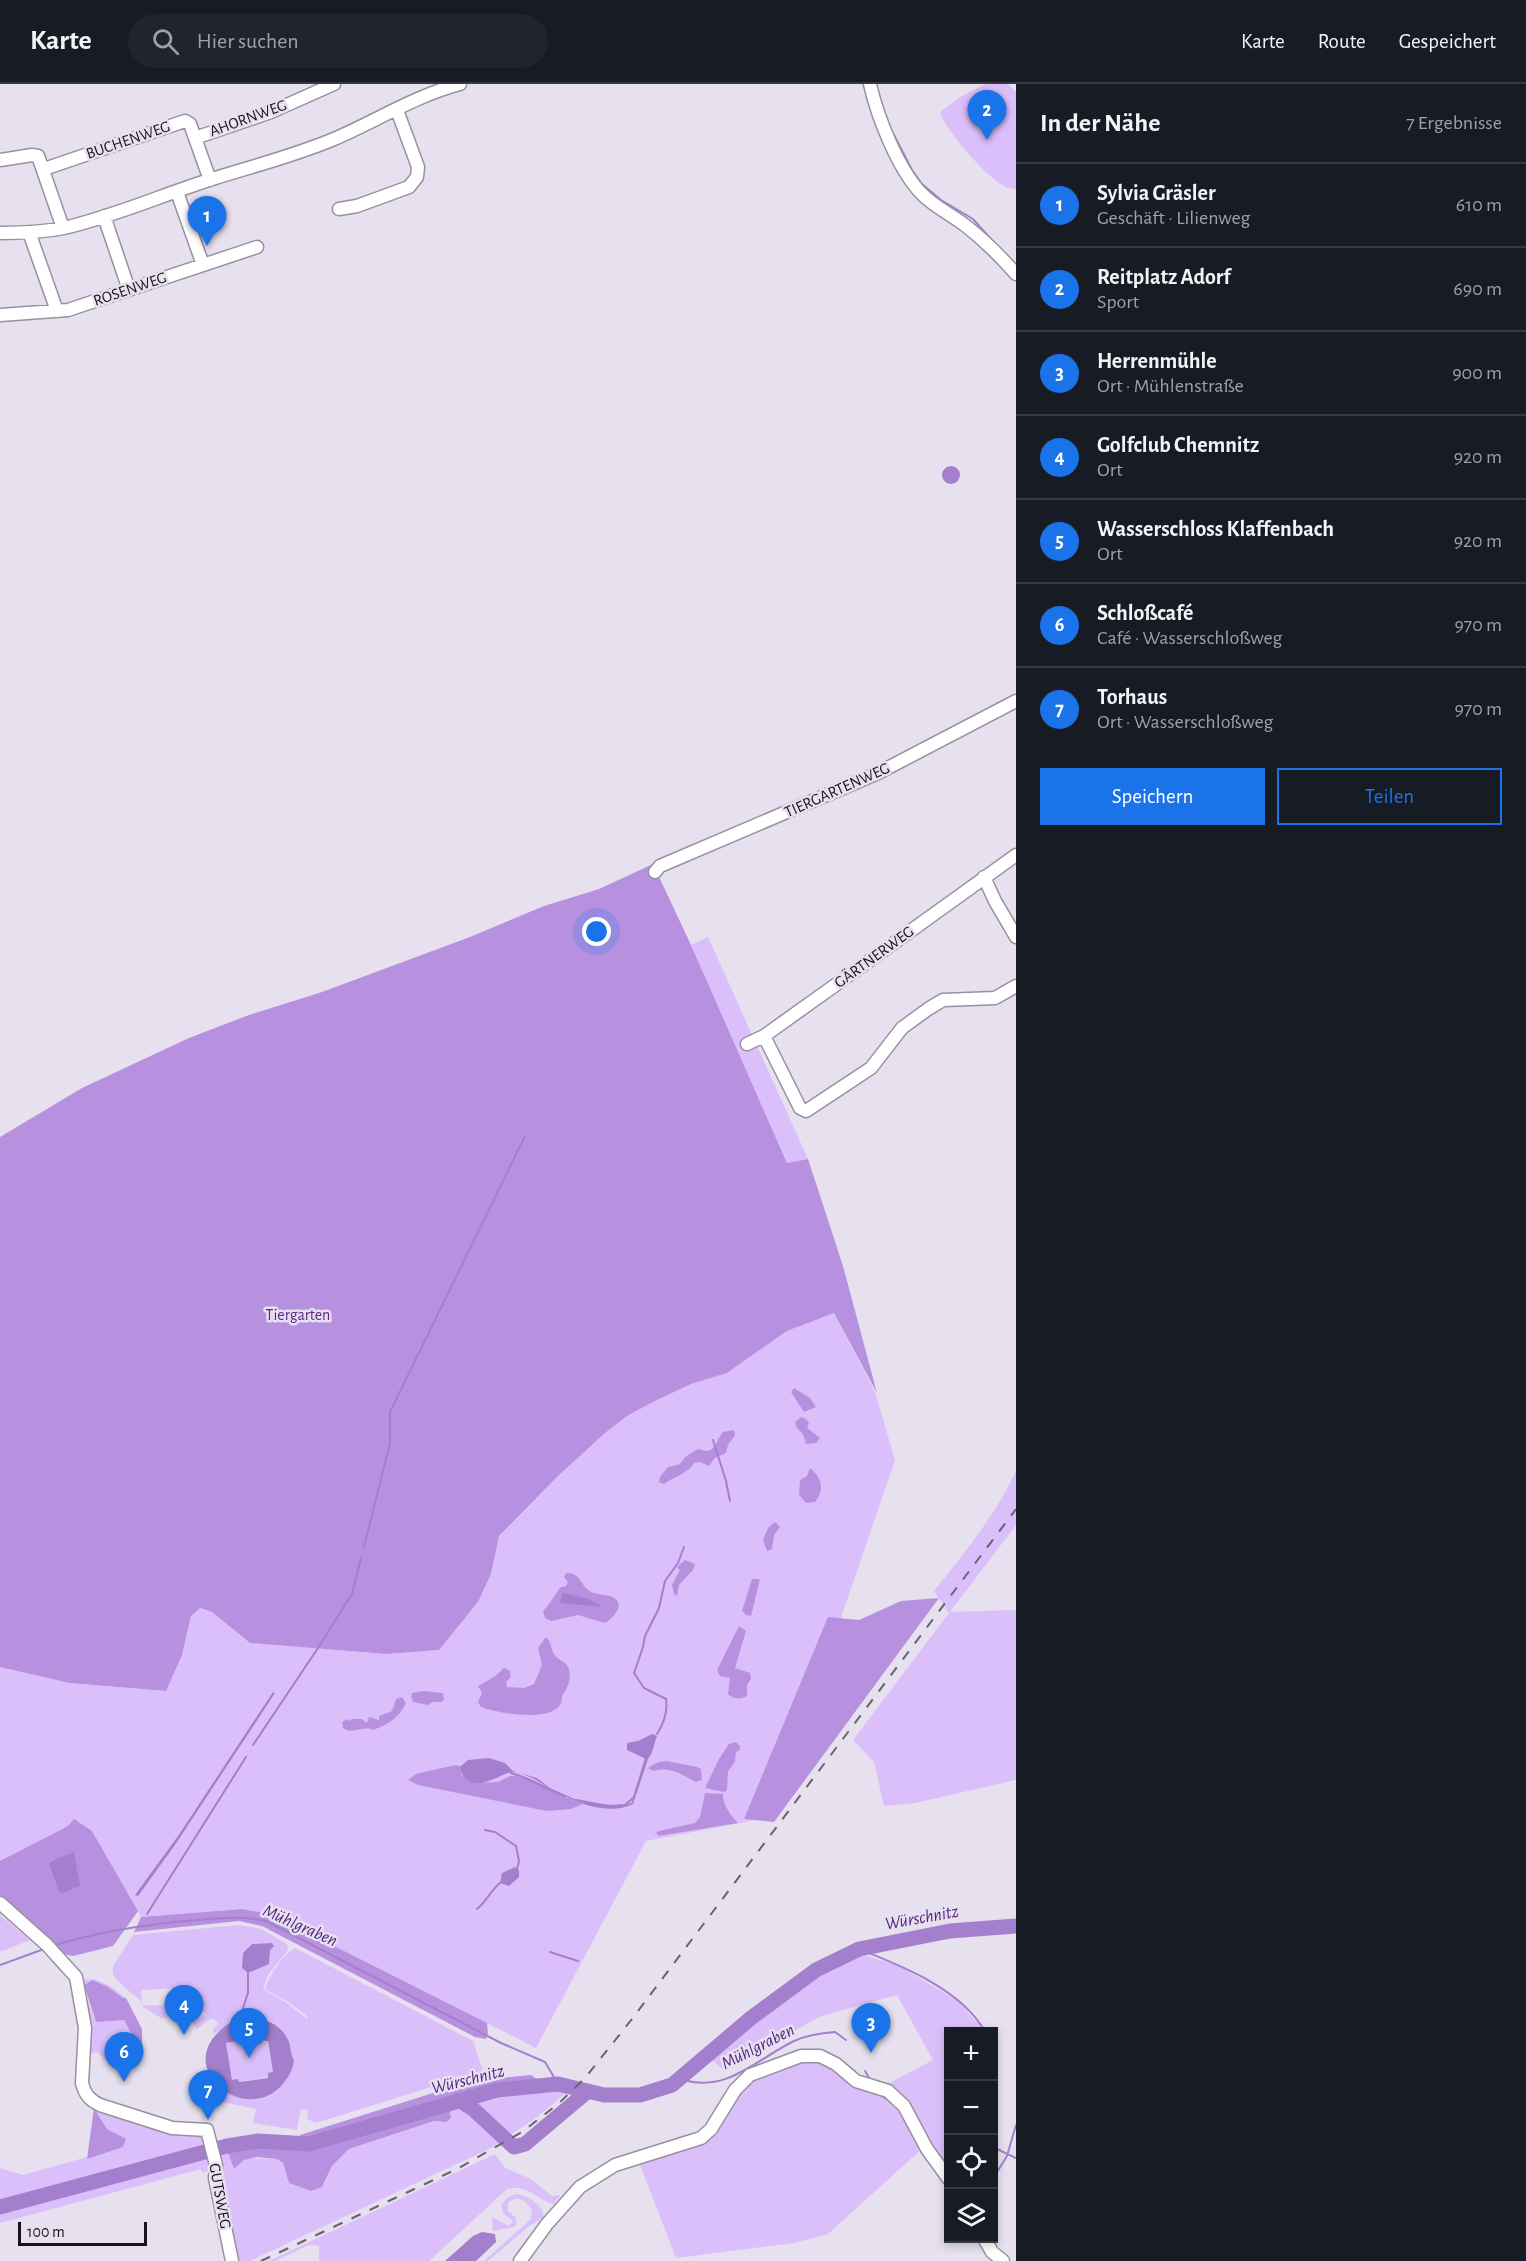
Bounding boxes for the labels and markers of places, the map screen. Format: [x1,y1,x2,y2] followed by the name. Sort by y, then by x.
[968,91,1006,140] pin: 2
[188,196,226,246] pin: 1
[164,1986,204,2035] pin: 4
[852,2004,890,2053] pin: 3
[230,2008,268,2058] pin: 5
[104,2032,144,2082] pin: 6
[188,2070,228,2120] pin: 7

